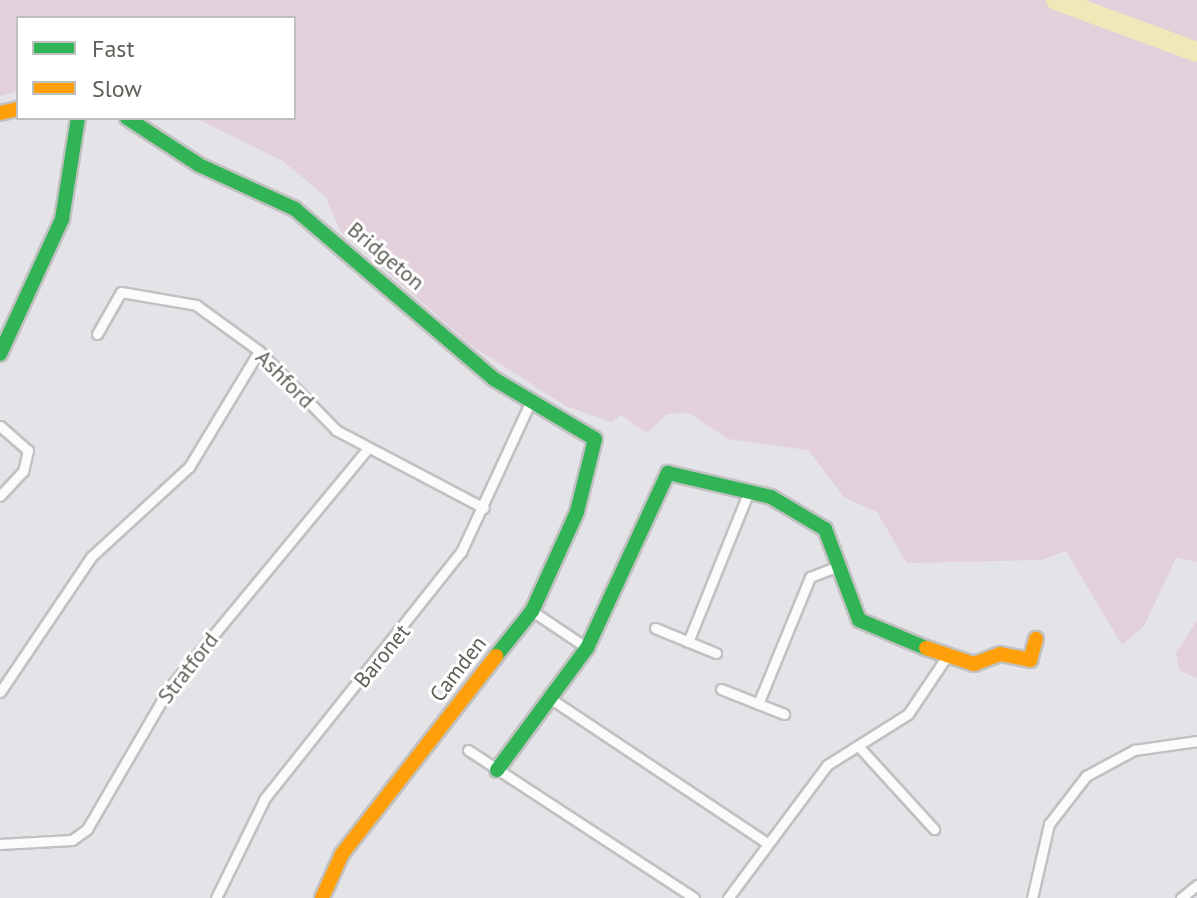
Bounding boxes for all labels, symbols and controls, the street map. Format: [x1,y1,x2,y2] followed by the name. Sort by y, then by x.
[16,16,296,120] legend
[92,33,135,64] text: Fast
[92,73,142,104] text: Slow
[342,216,430,296] street label: Bridgeton
[250,344,320,414] street label: Ashford
[349,619,415,693] street label: Baronet
[152,627,224,709] street label: Stratford
[424,631,492,707] street label: Camden

